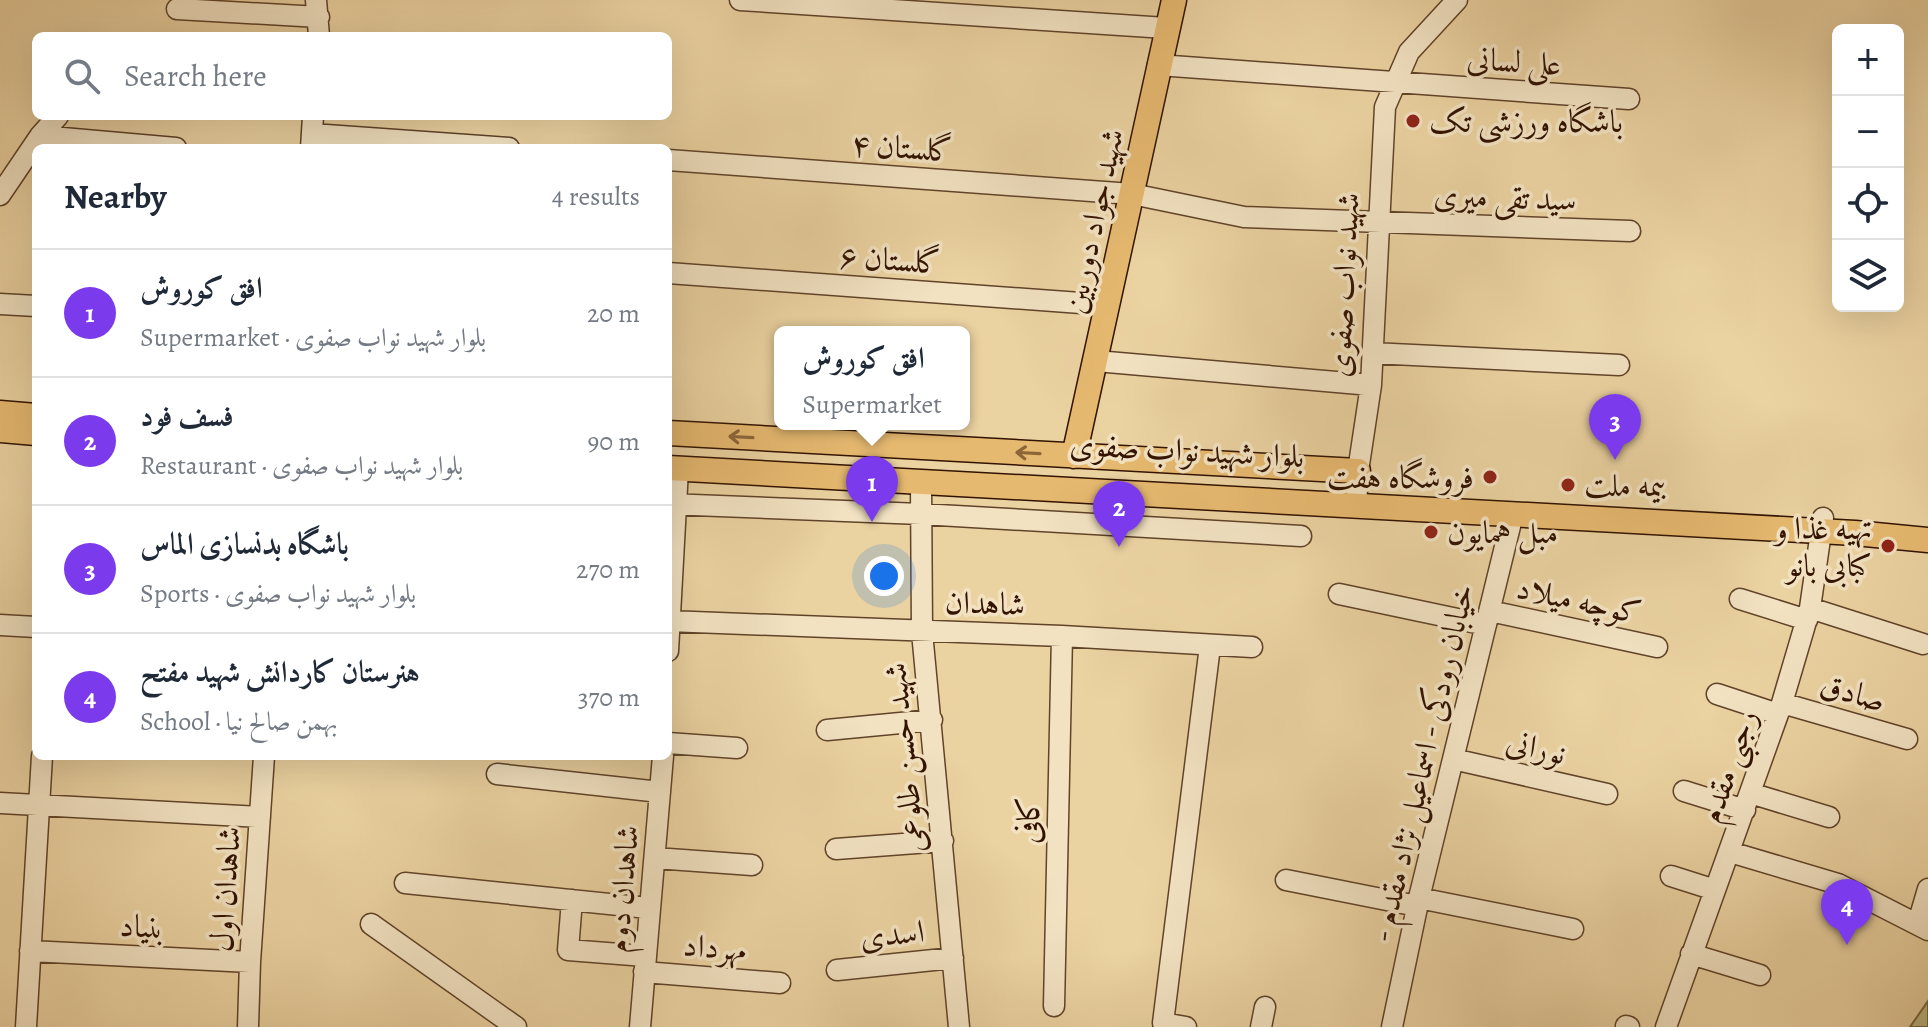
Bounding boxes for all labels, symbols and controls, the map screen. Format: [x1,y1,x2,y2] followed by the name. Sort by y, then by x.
[1832,24,1904,312] map controls
[1832,24,1904,96] button: +
[32,32,672,120] search box
[1465,36,1563,88] street label: علی لسانی
[60,54,104,98] icon: search
[124,56,267,96] text: Search here
[1832,96,1904,168] button: −
[1429,99,1623,144] place label: باشگاه ورزشی تک
[1404,112,1422,130] marker: باشگاه ورزشی تک
[850,122,954,172] street label: گلستان ۴
[1052,125,1134,317] street label: شهید جواد دوربین
[1832,168,1904,240] button: locate
[64,173,167,220] text: Nearby
[1433,173,1577,222] street label: سید تقی میری
[552,179,640,214] text: 4 results
[1316,192,1370,378] street label: شهید نواب صفوی
[838,234,942,284] street label: گلستان ۶
[1832,240,1904,312] button: layers
[140,268,263,308] text: افق کوروش
[85,296,95,331] text: 1
[587,296,640,331] text: 20 m
[140,320,486,355] text: Supermarket · بلوار شهید نواب صفوی
[774,326,970,430] popup
[802,338,925,378] text: افق کوروش
[802,387,942,422] text: Supermarket
[1589,394,1641,460] pin: 3
[140,396,234,436] text: فسف فود
[1068,422,1306,478] street label: بلوار شهید نواب صفوی
[84,424,96,459] text: 2
[588,424,640,459] text: 90 m
[728,429,755,444] one-way arrow
[1015,445,1042,460] one-way arrow
[140,448,463,483] text: Restaurant · بلوار شهید نواب صفوی
[1327,455,1474,499] place label: فروشگاه هفت
[846,456,898,522] pin: 1
[1584,463,1666,507] place label: بیمه ملت
[1481,468,1499,486] marker: فروشگاه هفت
[1559,476,1577,494] marker: بیمه ملت
[1093,481,1145,547] pin: 2
[1772,506,1872,588] place label: تهیه غذا و کبابی بانو
[1447,510,1558,555] place label: مبل همایون
[1422,523,1440,541] marker: مبل همایون
[140,524,349,564] text: باشگاه بدنسازی الماس
[1879,537,1897,555] marker: تهیه غذا و کبابی بانو
[84,552,96,587] text: 3
[576,552,640,587] text: 270 m
[864,556,904,596] your location
[1512,565,1646,635] street label: کوچه میلاد
[140,576,416,611] text: Sports · بلوار شهید نواب صفوی
[944,580,1026,626] street label: شاهدان
[1359,580,1491,948] street label: - خیابان رودکی - اسماعیل نژاد مقدم
[140,652,420,692] text: هنرستان کاردانش شهید مفتح
[872,661,936,855] street label: شهید حسن طلوعی
[1815,662,1891,722] street label: صادق
[84,680,96,715] text: 4
[578,680,640,715] text: 370 m
[1688,703,1774,831] street label: رجبی مقدم
[140,704,338,739] text: School · بهمن صالح نیا
[1502,719,1570,775] street label: نورانی
[1006,796,1050,844] street label: کافی
[594,823,655,955] street label: شاهدان دوم
[199,825,251,953] street label: شاهدان اول
[1821,879,1873,945] pin: 4
[118,903,166,949] street label: بنیاد
[858,909,926,959] street label: اسدی
[681,922,749,972] street label: مهرداد

